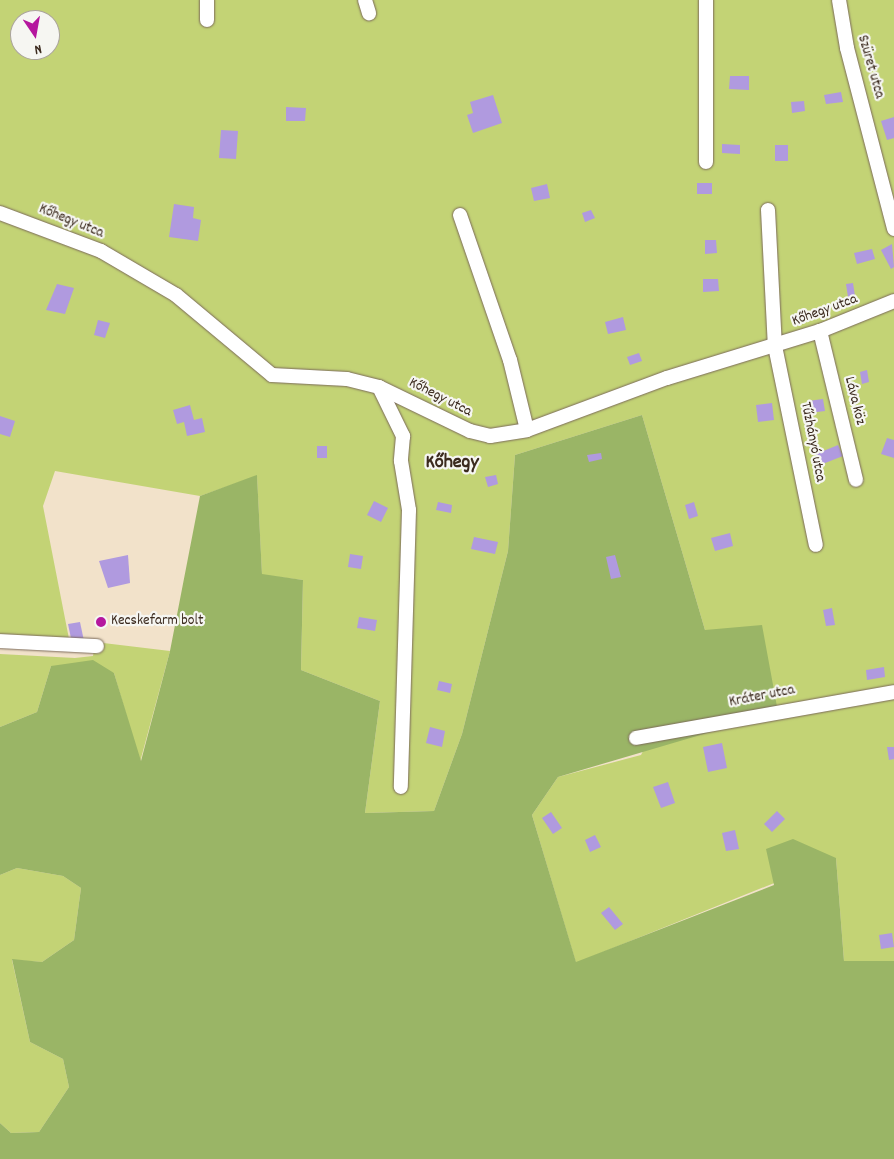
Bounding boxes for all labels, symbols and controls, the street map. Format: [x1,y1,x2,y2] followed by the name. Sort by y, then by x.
[10,10,60,60] north arrow
[852,33,888,101] street label: Szüret utca
[32,38,43,59] text: N
[36,201,106,243] street label: Kőhegy utca
[790,291,860,331] street label: Kőhegy utca
[406,374,474,422] street label: Kőhegy utca
[839,375,869,427] street label: Láva köz
[795,401,829,483] street label: Tűzhányó utca
[426,451,478,475] district label: Kőhegy
[111,613,204,631] place label: Kecskefarm bolt
[95,616,107,628] marker: Kecskefarm bolt
[728,682,796,712] street label: Kráter utca

